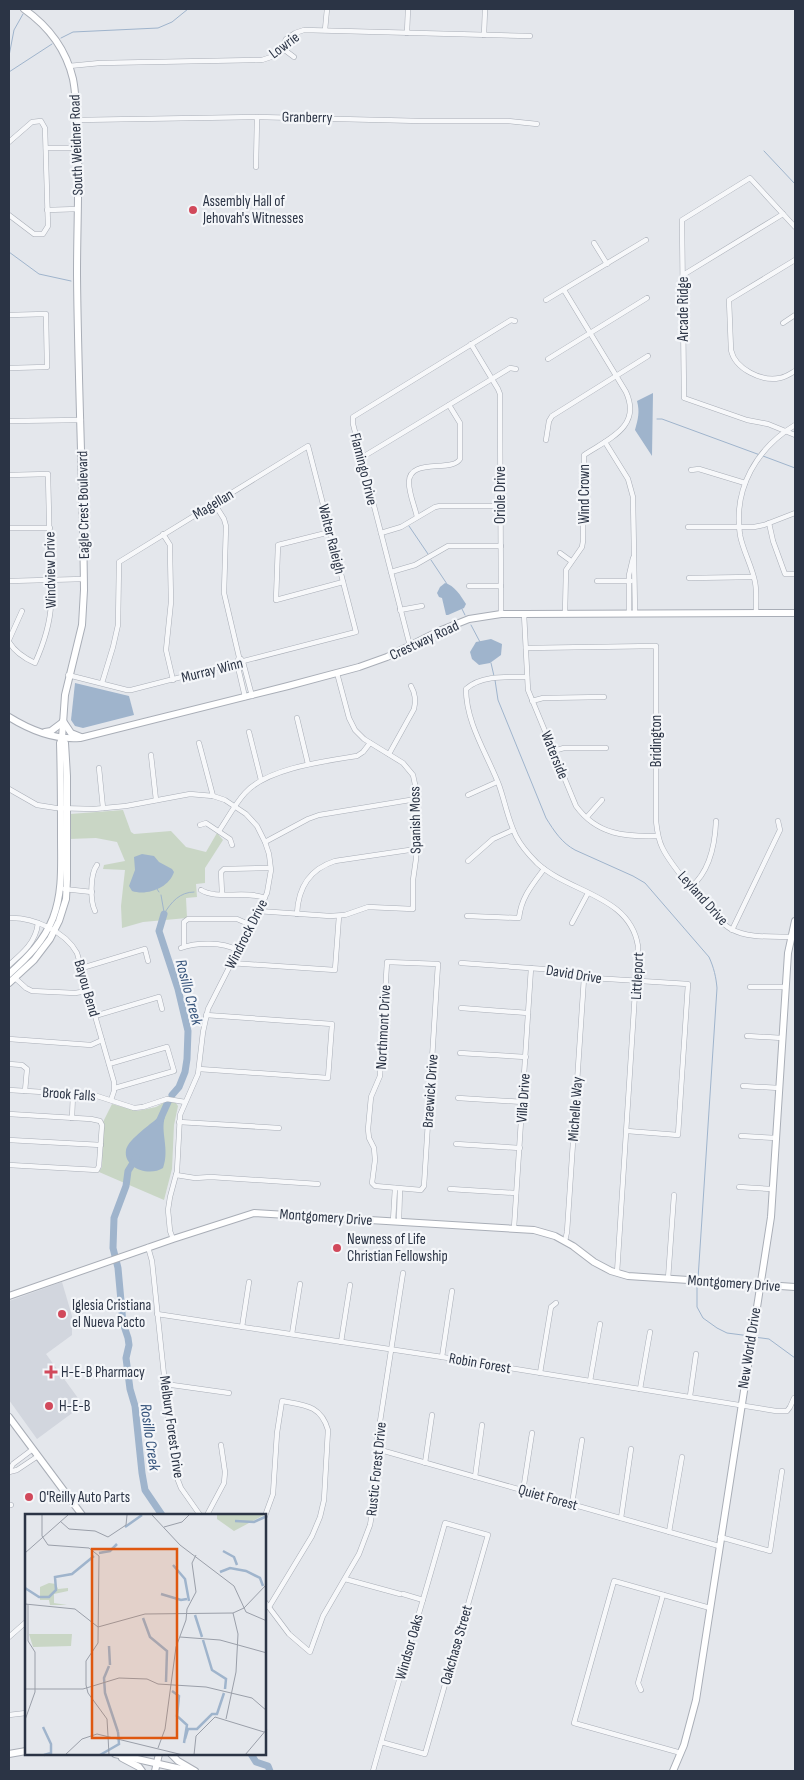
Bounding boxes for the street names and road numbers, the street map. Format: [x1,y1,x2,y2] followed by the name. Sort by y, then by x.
[265,28,303,63] street label: Lowrie
[65,94,88,196] street label: South Weidner Road
[282,108,333,127] street label: Granberry
[674,277,693,342] street label: Arcade Ridge
[345,431,382,507] street label: Flamingo Drive
[73,451,94,559] street label: Eagle Crest Boulevard
[575,464,594,524] street label: Wind Crown
[491,466,510,524] street label: Oriole Drive
[189,485,237,524] street label: Magellan
[314,502,349,576] street label: Walter Raleigh
[40,531,61,609] street label: Windview Drive
[387,616,462,665] street label: Crestway Road
[179,654,245,687] street label: Murray Winn
[647,715,666,767] street label: Bridington
[536,728,573,782] street label: Waterside
[405,786,426,854] street label: Spanish Moss
[673,867,732,930] street label: Leyland Drive
[221,896,272,972] street label: Windrock Drive
[627,951,648,1000] street label: Littleport
[69,957,104,1019] street label: Bayou Bend
[545,961,603,988] street label: David Drive
[372,984,395,1070] street label: Northmont Drive
[418,1053,443,1129] street label: Braewick Drive
[512,1073,535,1123] street label: Villa Drive
[564,1076,587,1142] street label: Michelle Way
[42,1083,96,1106] street label: Brook Falls
[279,1205,373,1230] street label: Montgomery Drive
[687,1271,781,1296] street label: Montgomery Drive
[734,1306,765,1390] street label: New World Drive
[447,1349,513,1378] street label: Robin Forest
[155,1375,188,1479] street label: Melbury Forest Drive
[362,1421,391,1517] street label: Rustic Forest Drive
[516,1480,580,1515] street label: Quiet Forest
[436,1603,477,1687] street label: Oakchase Street
[391,1612,428,1682] street label: Windsor Oaks

